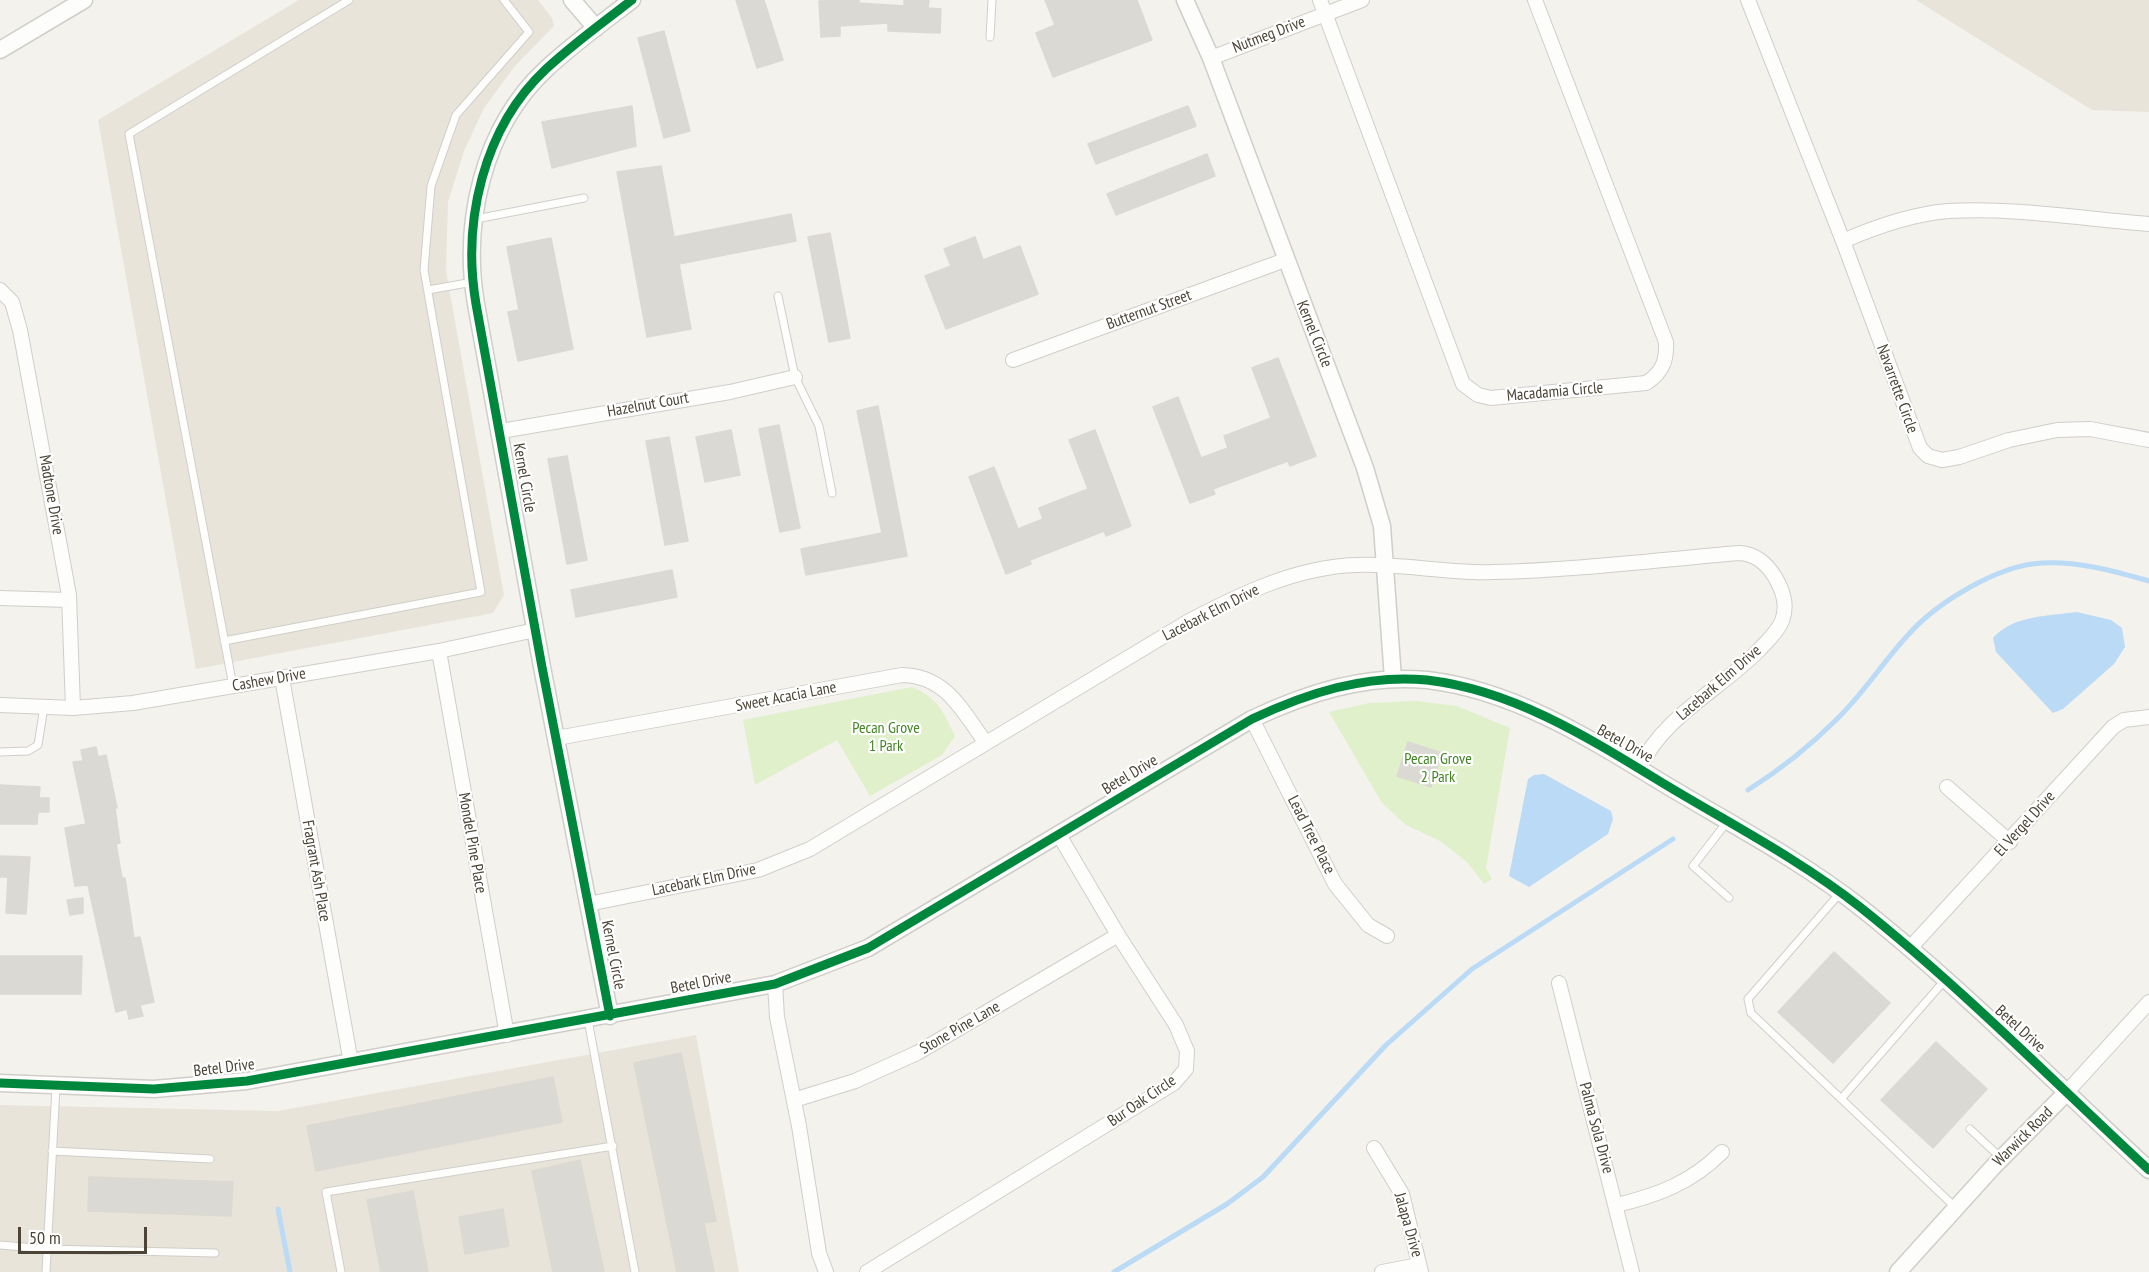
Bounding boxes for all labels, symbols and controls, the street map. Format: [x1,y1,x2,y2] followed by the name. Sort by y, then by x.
[1230,12,1308,58] street label: Nutmeg Drive
[1104,286,1194,334] street label: Butternut Street
[1292,298,1336,370] street label: Kernel Circle
[1872,342,1922,436] street label: Navarrette Circle
[1506,378,1604,406] street label: Macadamia Circle
[606,388,690,422] street label: Hazelnut Court
[508,442,540,514] street label: Kernel Circle
[35,454,67,536] street label: Madtone Drive
[1160,580,1262,646] street label: Lacebark Elm Drive
[1673,641,1765,725] street label: Lacebark Elm Drive
[231,664,307,696] street label: Cashew Drive
[734,678,838,716] street label: Sweet Acacia Lane
[852,718,920,756] park label: Pecan Grove 1 Park
[1594,721,1656,767] street label: Betel Drive
[1404,749,1472,787] park label: Pecan Grove 2 Park
[1099,751,1161,799] street label: Betel Drive
[1991,787,2059,861] street label: El Vergel Drive
[454,791,490,895] street label: Mondel Pine Place
[1283,793,1339,877] street label: Lead Tree Place
[298,819,334,923] street label: Fragrant Ash Place
[650,860,758,900] street label: Lacebark Elm Drive
[597,919,629,991] street label: Kernel Circle
[669,968,733,998] street label: Betel Drive
[917,997,1003,1059] street label: Stone Pine Lane
[1991,1001,2049,1057] street label: Betel Drive
[192,1055,256,1081] street label: Betel Drive
[1104,1071,1180,1131] street label: Bur Oak Circle
[1575,1080,1617,1176] street label: Palma Sola Drive
[1989,1103,2057,1171] street label: Warwick Road
[1390,1191,1426,1259] street label: Jalapa Drive
[21,1215,150,1253] scale bar
[29,1226,61,1249] text: 50 m

